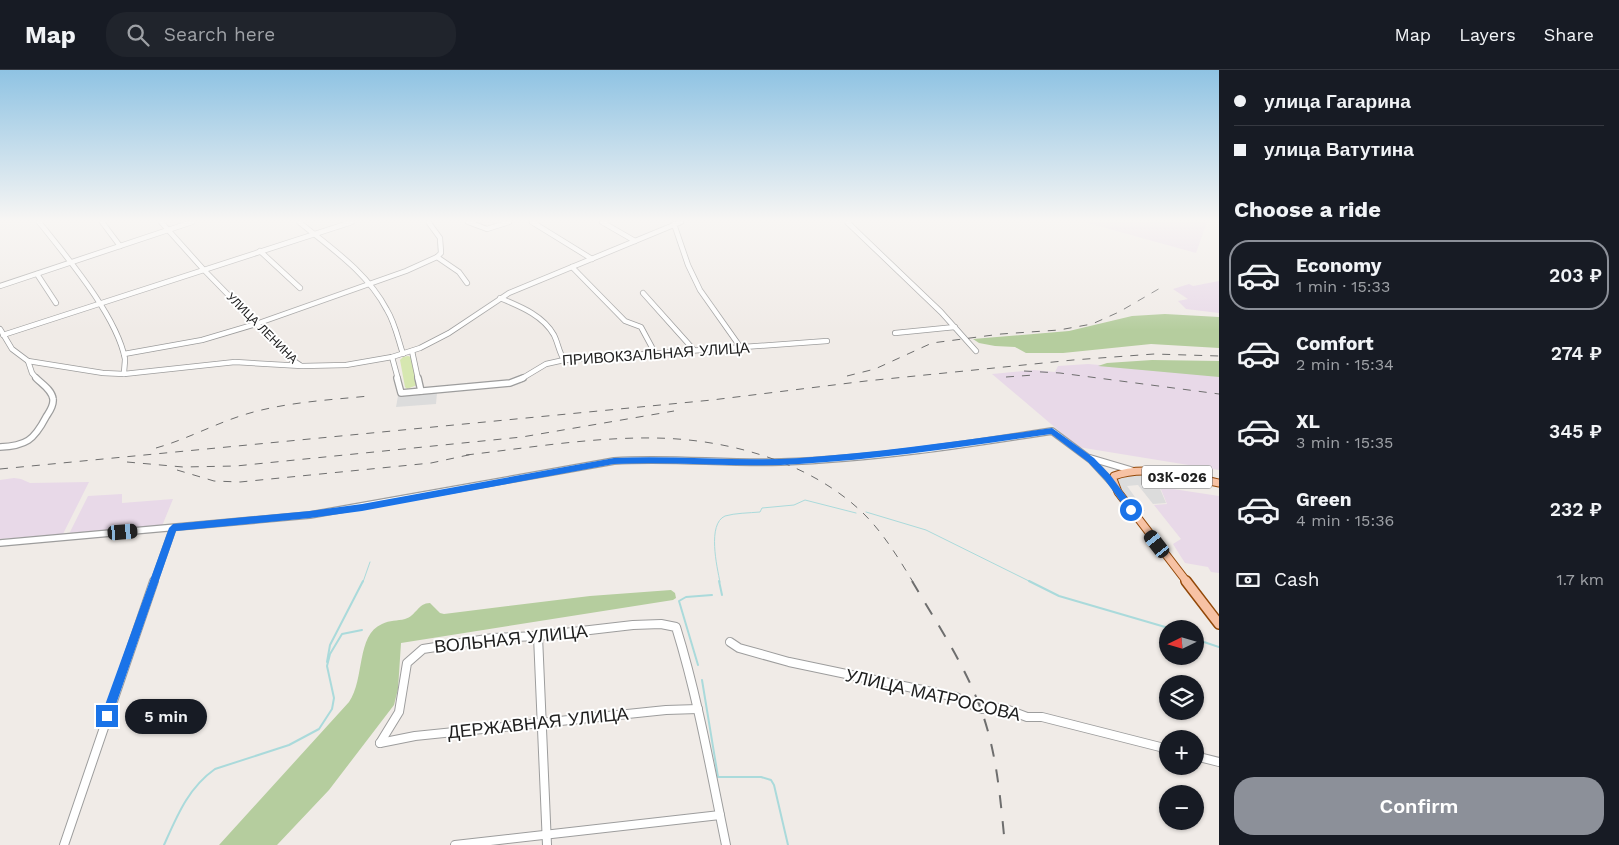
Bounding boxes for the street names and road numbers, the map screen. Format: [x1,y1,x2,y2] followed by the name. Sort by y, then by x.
[224,290,300,366] street label: УЛИЦА ЛЕНИНА
[562,338,750,370] street label: ПРИВОКЗАЛЬНАЯ УЛИЦА
[1142,466,1212,488] road number: 03К-026
[433,620,589,657] street label: ВОЛЬНАЯ УЛИЦА
[843,664,1023,725] street label: УЛИЦА МАТРОСОВА
[447,703,629,742] street label: ДЕРЖАВНАЯ УЛИЦА

